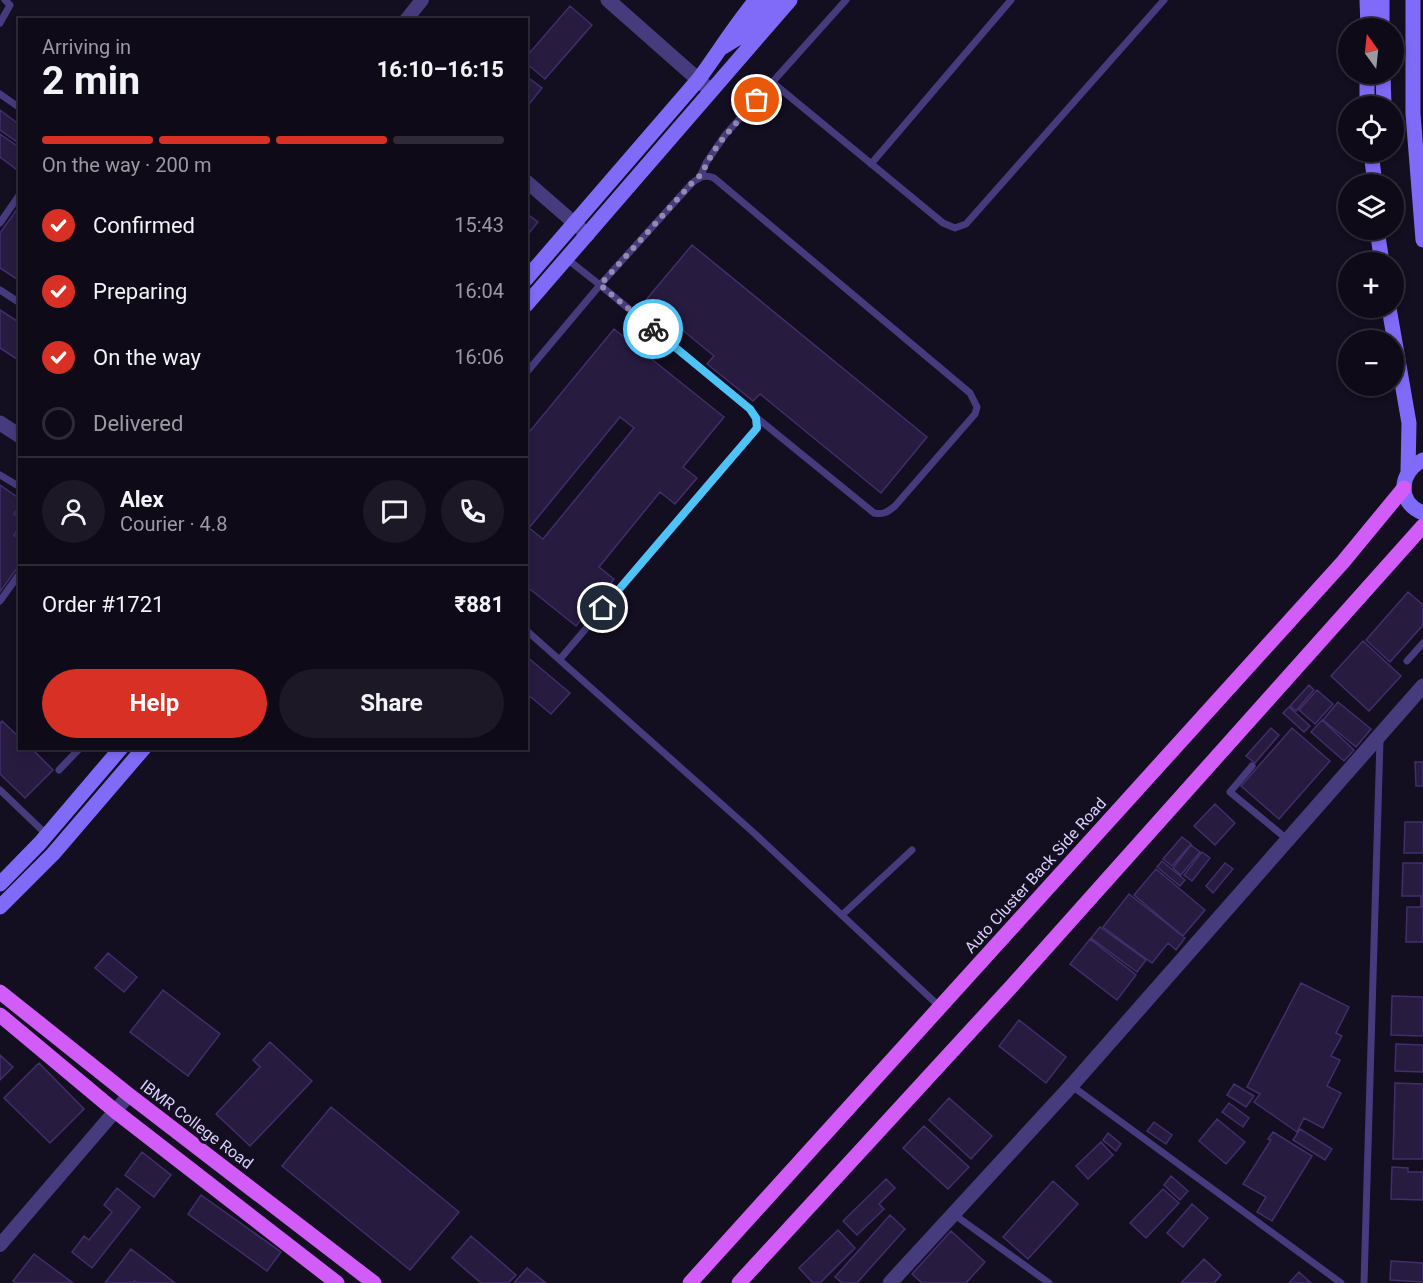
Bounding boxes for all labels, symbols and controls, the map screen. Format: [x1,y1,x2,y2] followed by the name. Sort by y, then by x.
[1338,18,1404,84] north arrow
[1338,18,1404,396] map controls
[42,35,131,59] text: Arriving in
[377,57,504,82] text: 16:10–16:15
[42,58,140,104] text: 2 min
[731,74,782,125] pin
[740,83,773,116] icon: bag
[1338,96,1404,162] button: locate
[42,153,211,177] text: On the way · 200 m
[1338,174,1404,240] button: layers
[42,209,75,242] icon: check
[93,213,195,238] text: Confirmed
[454,213,504,237] text: 15:43
[1338,252,1404,318] button: +
[42,275,75,308] icon: check
[93,279,187,304] text: Preparing
[454,279,504,303] text: 16:04
[623,299,683,359] courier
[637,313,670,346] icon: bike
[1338,330,1404,396] button: −
[42,341,75,374] icon: check
[93,345,201,370] text: On the way
[454,345,504,369] text: 16:06
[93,411,183,436] text: Delivered
[42,480,105,543] button: person
[363,480,426,543] button: chat
[441,480,504,543] button: phone
[120,487,164,512] text: Alex
[120,512,227,536] text: Courier · 4.8
[577,582,628,633] pin
[586,591,619,624] icon: home
[42,592,164,617] text: Order #1721
[455,592,504,617] text: ₹881
[42,669,267,738] button: Help
[279,669,504,738] button: Share
[961,794,1110,957] street label: Auto Cluster Back Side Road
[137,1076,257,1173] street label: IBMR College Road

